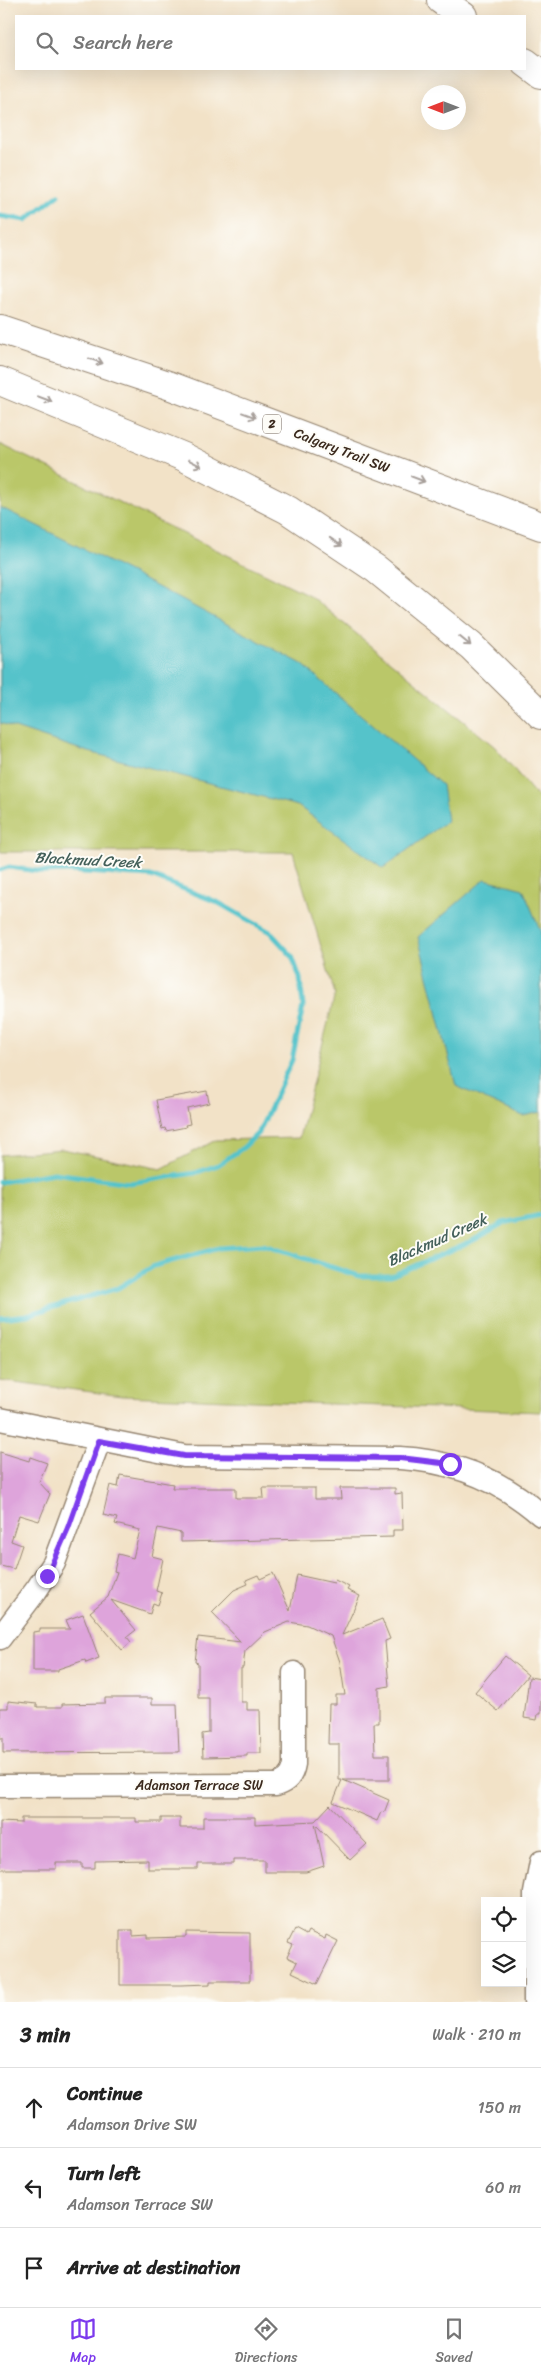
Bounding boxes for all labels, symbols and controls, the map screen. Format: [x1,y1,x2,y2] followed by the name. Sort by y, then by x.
[15,15,526,70] search box
[73,26,173,59] text: Search here
[33,29,61,57] icon: search
[421,85,466,130] north arrow
[88,357,103,366] one-way arrow
[37,395,52,404] one-way arrow
[241,411,256,420] one-way arrow
[263,414,281,434] road number: 2
[290,421,394,480] street label: Calgary Trail SW
[187,458,202,468] one-way arrow
[410,474,425,484] one-way arrow
[329,537,343,547] one-way arrow
[458,636,471,647] one-way arrow
[34,844,144,876] water label: Blackmud Creek
[383,1206,493,1274] water label: Blackmud Creek
[439,1453,462,1476] route start
[36,1565,59,1588] route end
[134,1773,263,1798] street label: Adamson Terrace SW
[481,1897,526,1987] map controls
[481,1897,526,1942] button: locate
[481,1942,526,1987] button: layers
[20,2016,70,2054] text: 3 min
[432,2020,521,2049] text: Walk · 210 m
[67,2077,143,2110] text: Continue
[478,2093,521,2122] text: 150 m
[20,2094,48,2122] icon: ahead
[67,2110,197,2139] text: Adamson Drive SW
[67,2157,140,2190] text: Turn left
[485,2173,521,2202] text: 60 m
[20,2174,48,2202] icon: left
[67,2190,213,2219] text: Adamson Terrace SW
[67,2251,240,2284] text: Arrive at destination
[20,2254,48,2282] icon: arrive
[69,2315,97,2370] tab: Map
[235,2315,297,2370] tab: Directions
[435,2315,472,2370] tab: Saved

